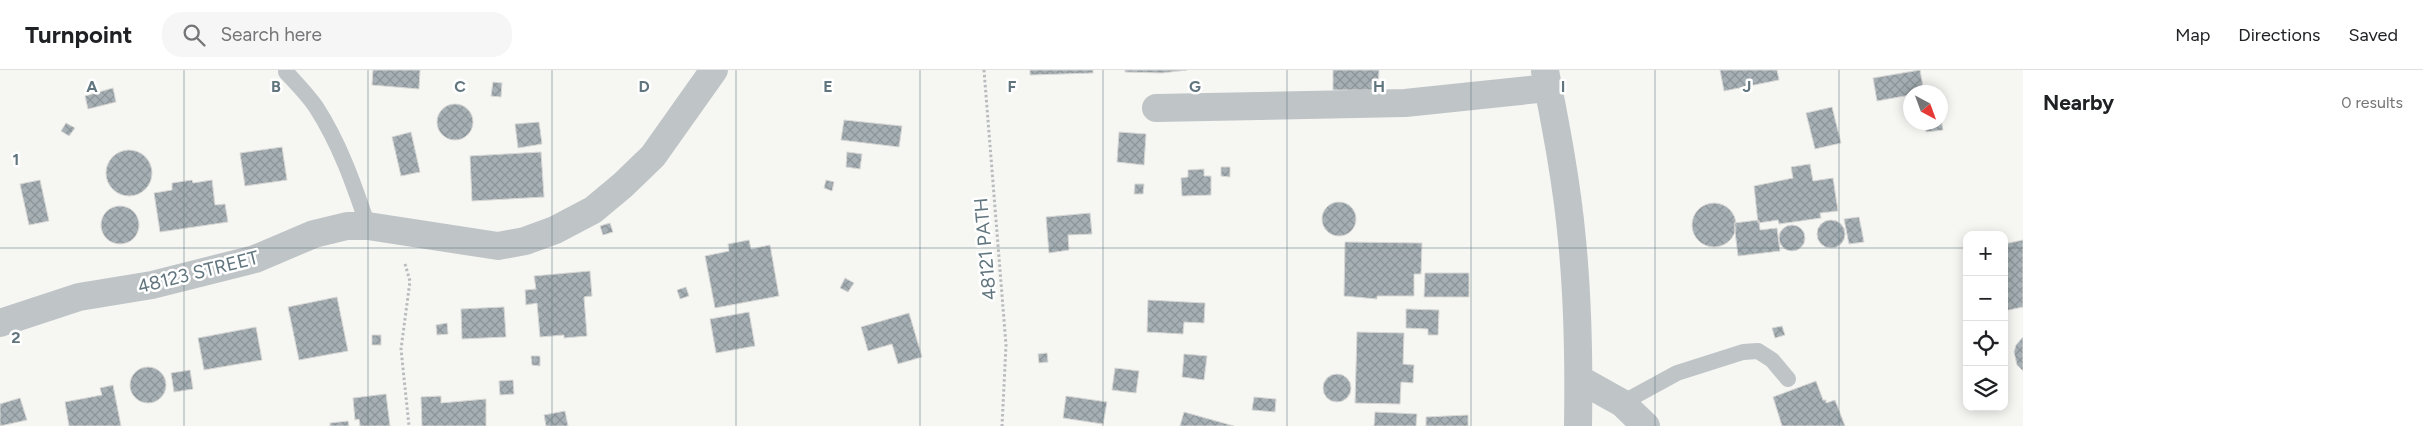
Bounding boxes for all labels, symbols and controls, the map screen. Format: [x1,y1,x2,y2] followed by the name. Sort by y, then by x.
[162,12,512,57] search box
[25,20,132,49] text: Turnpoint
[180,21,208,49] icon: search
[220,23,322,46] text: Search here
[2175,24,2210,46] text: Map
[2238,24,2320,46] text: Directions
[2348,24,2398,46] text: Saved
[86,77,98,96] text: A
[271,77,281,96] text: B
[454,77,466,96] text: C
[638,77,650,96] text: D
[823,77,833,96] text: E
[1008,77,1017,96] text: F
[1189,77,1201,96] text: G
[1373,77,1385,96] text: H
[1561,77,1565,96] text: I
[1743,77,1751,96] text: J
[1903,85,1948,130] north arrow
[2043,90,2114,115] text: Nearby
[2341,93,2403,112] text: 0 results
[13,150,19,169] text: 1
[969,197,1001,301] street label: 48121 PATH
[1963,231,2008,411] map controls
[1963,231,2008,276] button: +
[135,246,261,298] street label: 48123 STREET
[1963,276,2008,321] button: −
[1963,321,2008,366] button: locate
[11,328,21,347] text: 2
[1963,366,2008,411] button: layers

